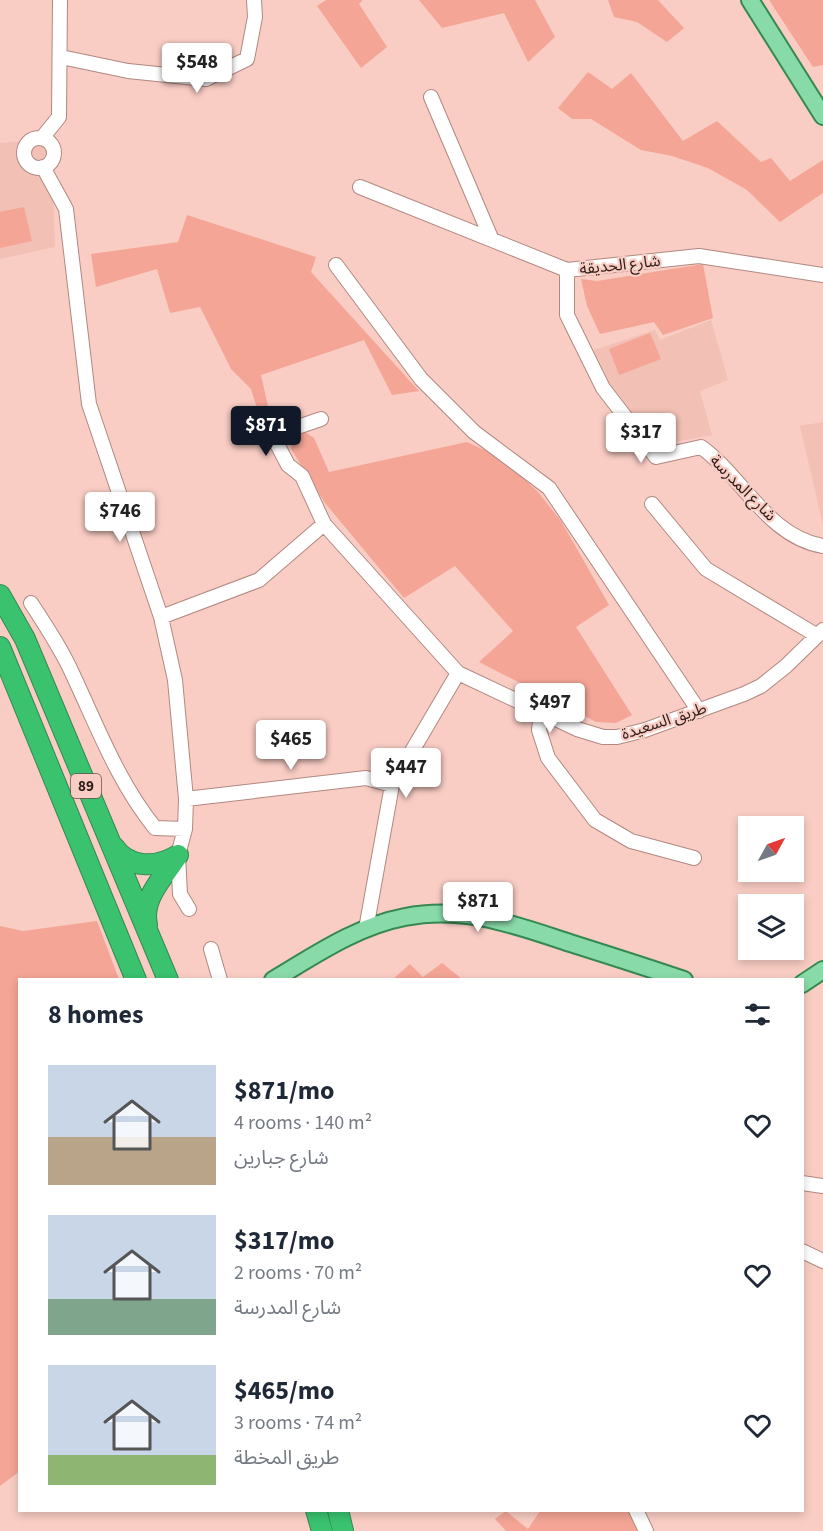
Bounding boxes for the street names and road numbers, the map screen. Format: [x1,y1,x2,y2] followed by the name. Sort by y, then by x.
[578,250,662,281] street label: شارع الحديقة
[704,450,781,527] street label: شارع المدرسة
[619,697,710,745] street label: طريق السعيدة
[71,774,101,798] road number: 89

